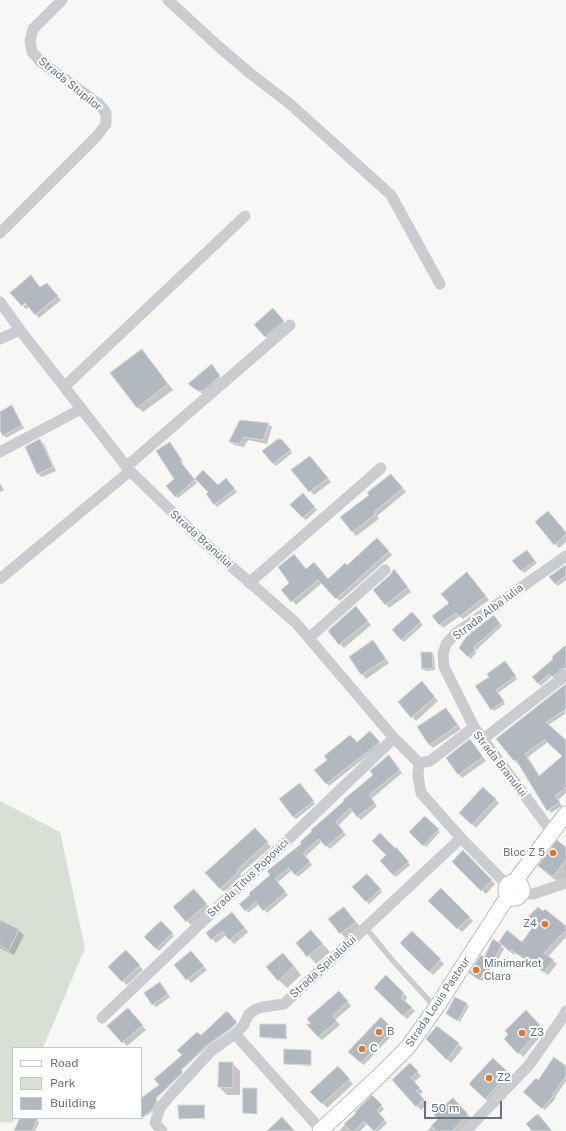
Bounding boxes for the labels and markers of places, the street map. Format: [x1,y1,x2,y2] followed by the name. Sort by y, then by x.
[503,846,545,860] place label: Bloc Z 5
[548,848,558,858] marker: Bloc Z 5
[523,917,537,931] place label: Z4
[540,919,550,929] marker: Z4
[484,957,542,983] place label: Minimarket Clara
[471,965,481,975] marker: Minimarket Clara
[387,1025,394,1039] place label: B
[530,1026,544,1040] place label: Z3
[374,1027,384,1037] marker: B
[517,1028,527,1038] marker: Z3
[370,1042,378,1056] place label: C
[357,1044,367,1054] marker: C
[497,1071,511,1085] place label: Z2
[484,1073,494,1083] marker: Z2

